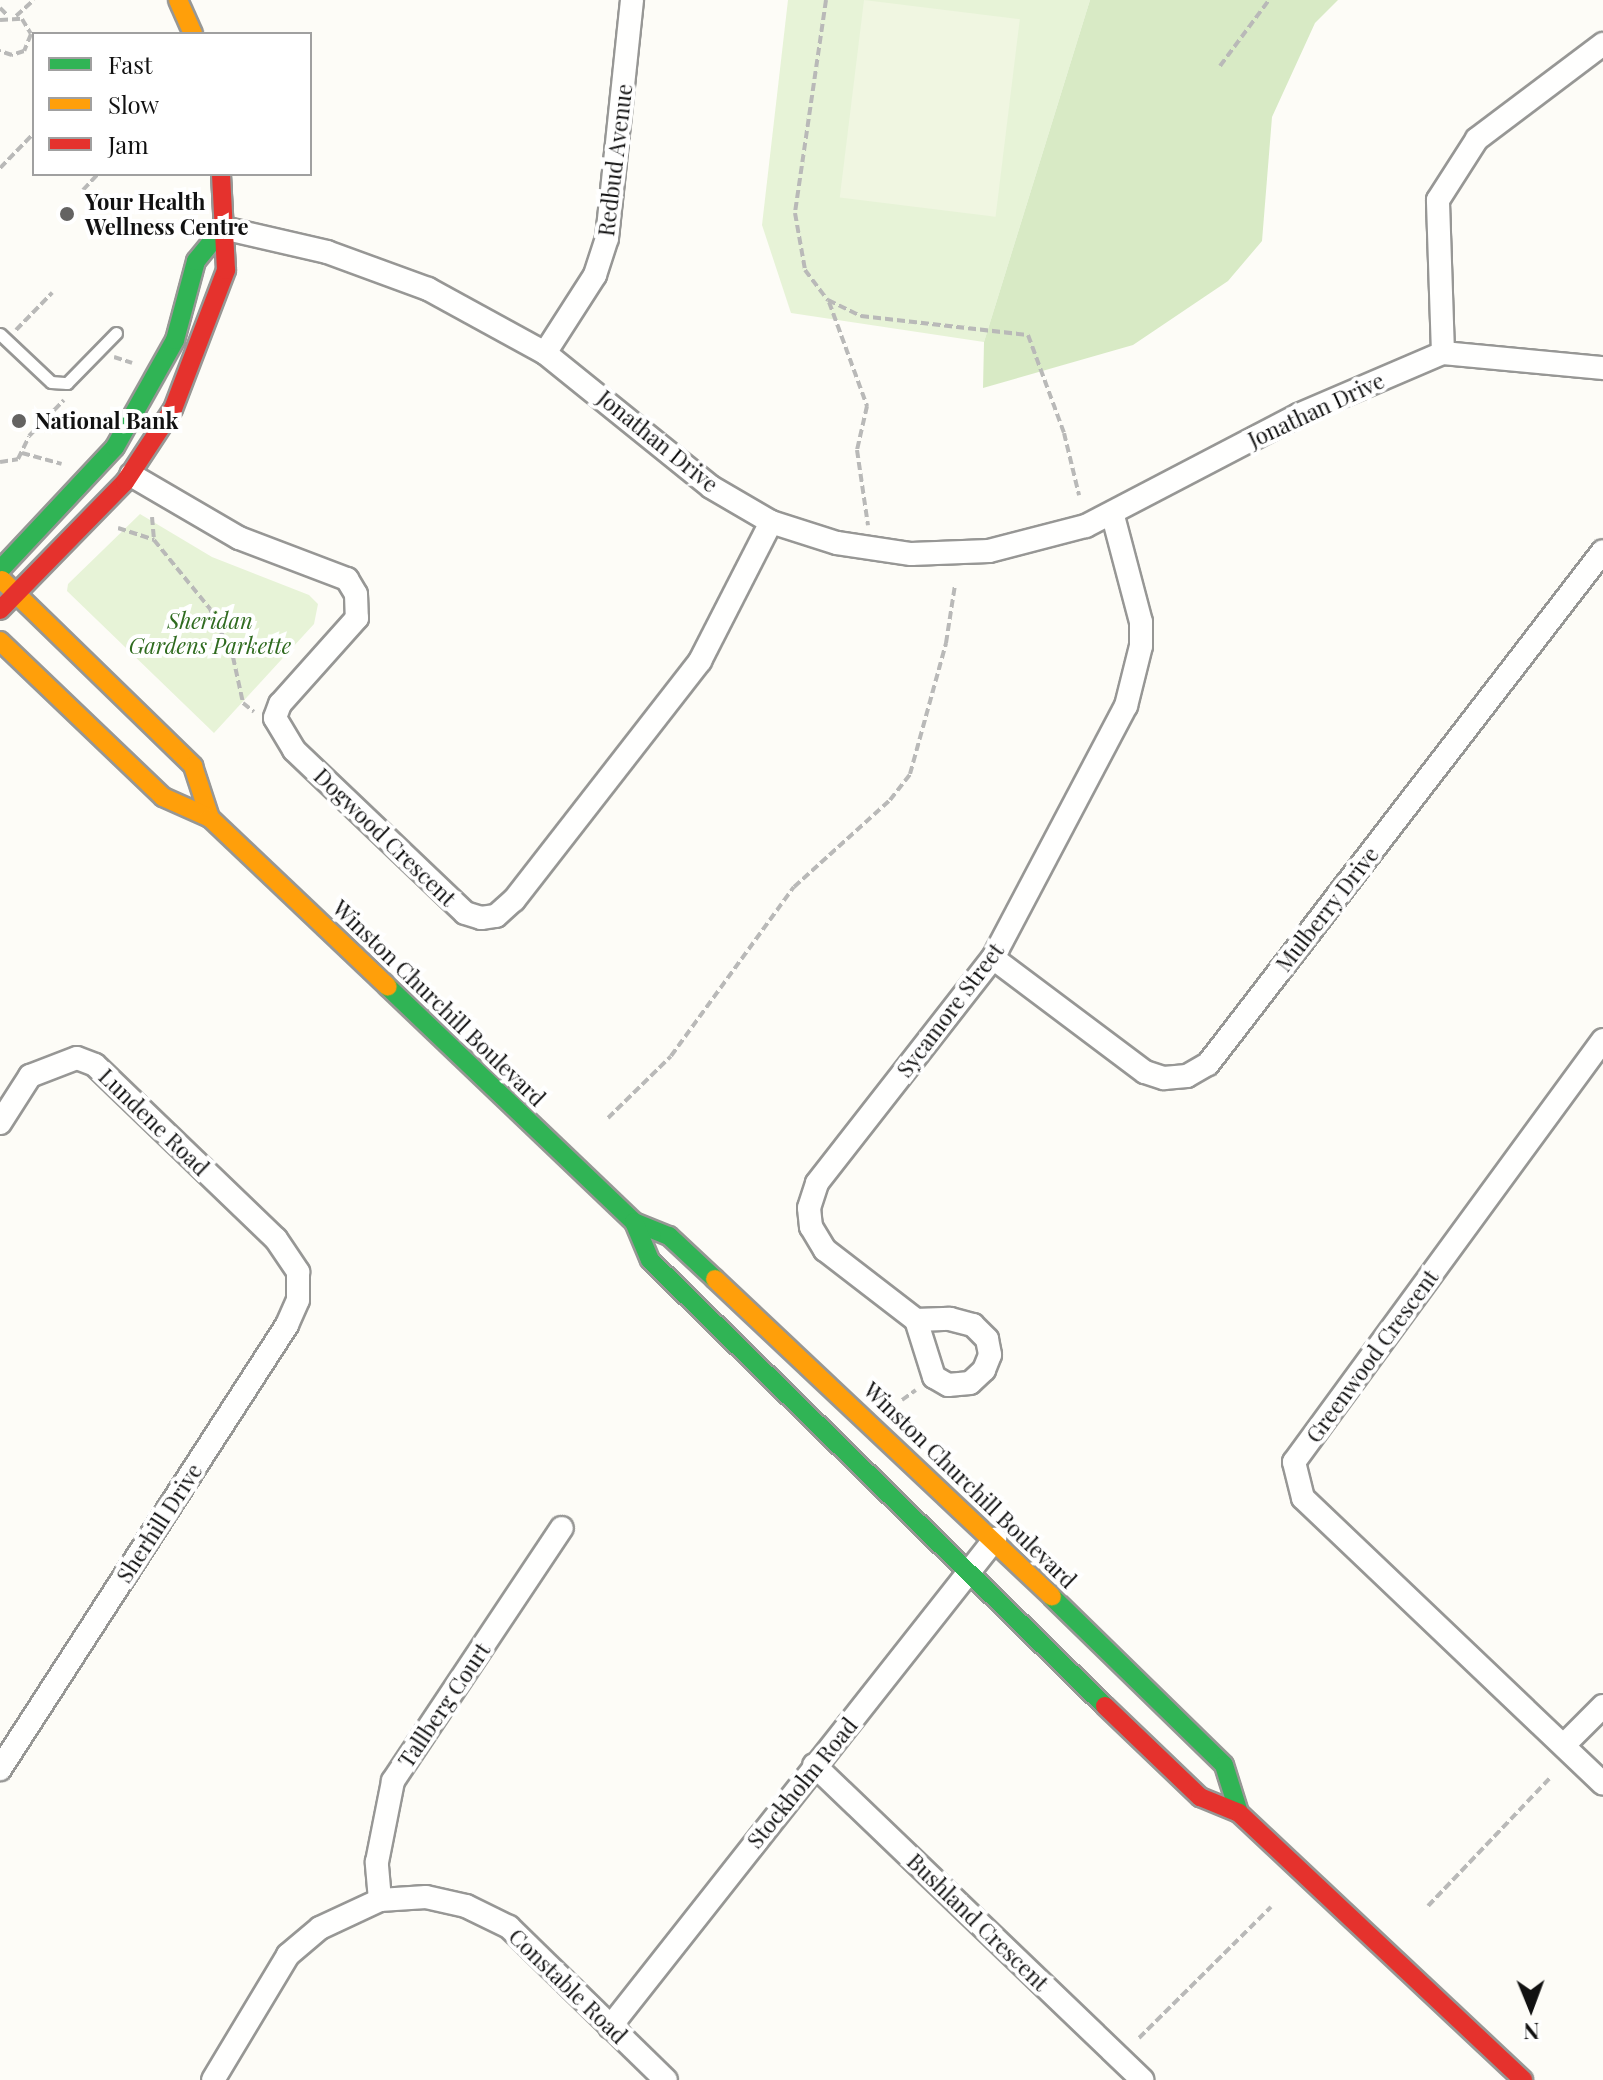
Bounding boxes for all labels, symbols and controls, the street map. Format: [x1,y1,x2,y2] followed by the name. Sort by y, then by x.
[32,32,312,176] legend
[108,48,153,80] text: Fast
[593,82,637,238] street label: Redbud Avenue
[108,88,159,120] text: Slow
[108,128,149,160] text: Jam
[85,188,248,240] place label: Your Health Wellness Centre
[56,203,78,225] marker: Your Health Wellness Centre
[1244,367,1388,453] street label: Jonathan Drive
[593,384,723,498] street label: Jonathan Drive
[35,408,178,434] place label: National Bank
[10,412,28,430] marker: National Bank
[129,607,291,658] park label: Sheridan Gardens Parkette
[309,763,461,911] street label: Dogwood Crescent
[1270,841,1384,977] street label: Mulberry Drive
[327,895,551,1111] street label: Winston Churchill Boulevard
[891,938,1009,1082] street label: Sycamore Street
[94,1063,214,1181] street label: Lundene Road
[1300,1264,1444,1448] street label: Greenwood Crescent
[858,1377,1082,1593] street label: Winston Churchill Boulevard
[111,1459,207,1587] street label: Sherhill Drive
[393,1638,495,1772] street label: Tallberg Court
[741,1713,863,1853] street label: Stockholm Road
[902,1848,1054,1996] street label: Bushland Crescent
[504,1923,632,2049] street label: Constable Road
[1491,1968,1571,2048] north arrow
[1523,2017,1540,2047] text: N

